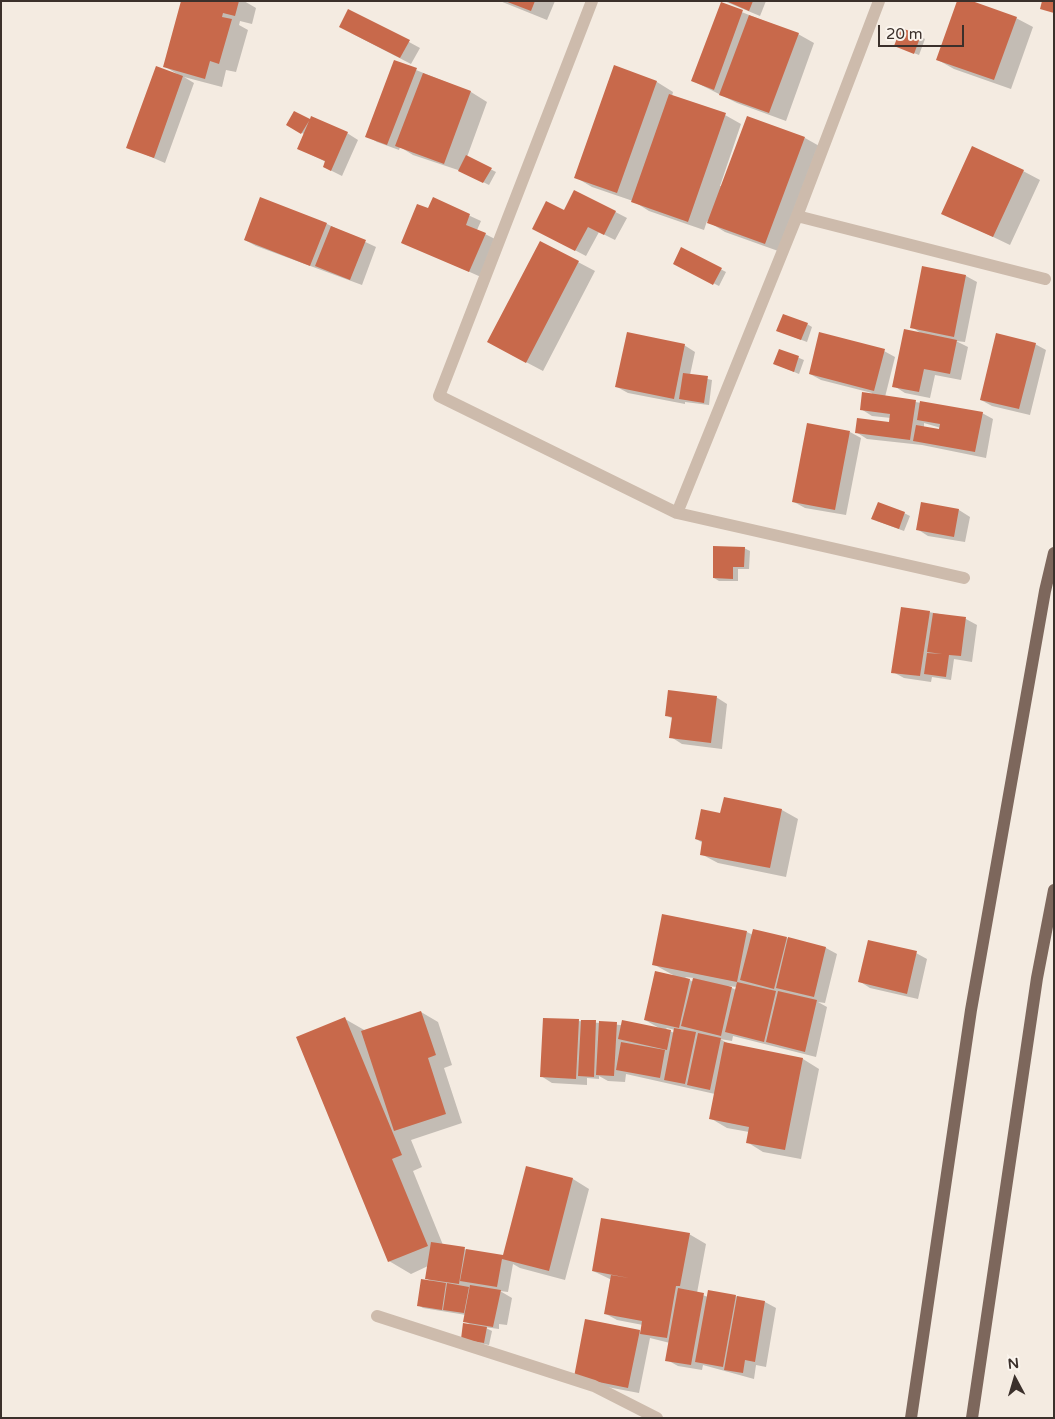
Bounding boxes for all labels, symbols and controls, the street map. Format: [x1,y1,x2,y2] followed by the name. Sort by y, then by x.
[880,15,966,47] scale bar
[886,25,923,43] text: 20 m
[990,1354,1040,1404] north arrow
[1007,1355,1020,1373] text: N

